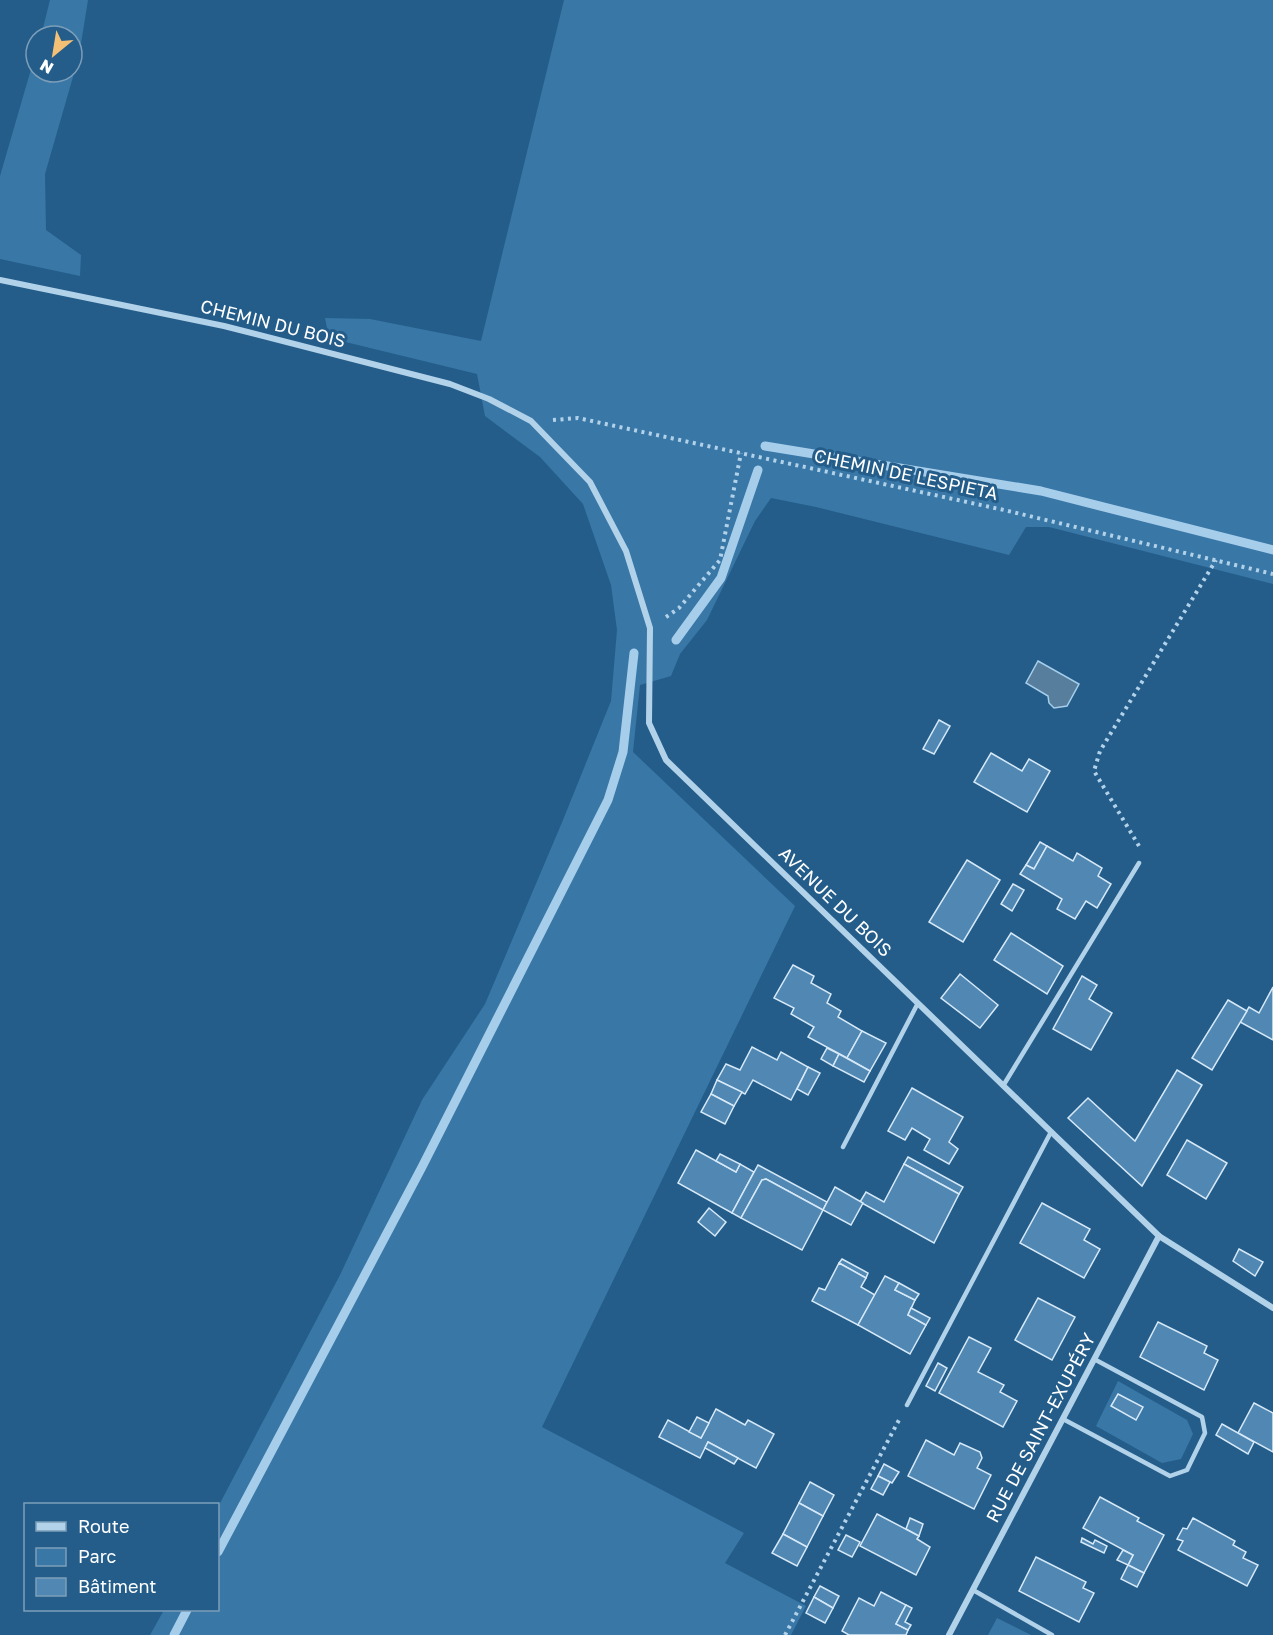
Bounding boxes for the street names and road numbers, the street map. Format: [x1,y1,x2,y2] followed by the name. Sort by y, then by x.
[198,294,348,352] street label: CHEMIN DU BOIS
[812,444,1000,504] street label: CHEMIN DE LESPIETA
[775,842,897,961] street label: AVENUE DU BOIS
[981,1329,1100,1526] street label: RUE DE SAINT-EXUPÉRY

